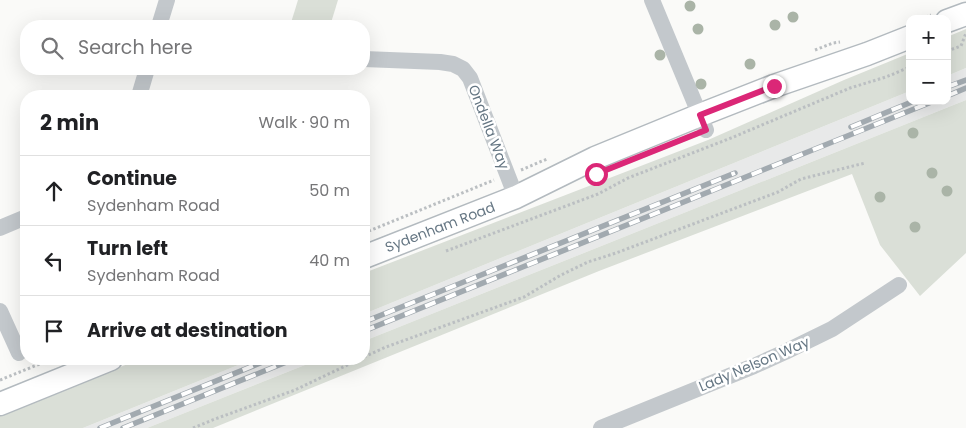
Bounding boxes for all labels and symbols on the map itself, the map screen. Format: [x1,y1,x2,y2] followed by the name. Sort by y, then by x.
[763,75,786,98] route end
[464,82,514,172] street label: Ondella Way
[585,163,608,186] route start
[382,197,498,257] street label: Sydenham Road
[696,332,813,396] street label: Lady Nelson Way

